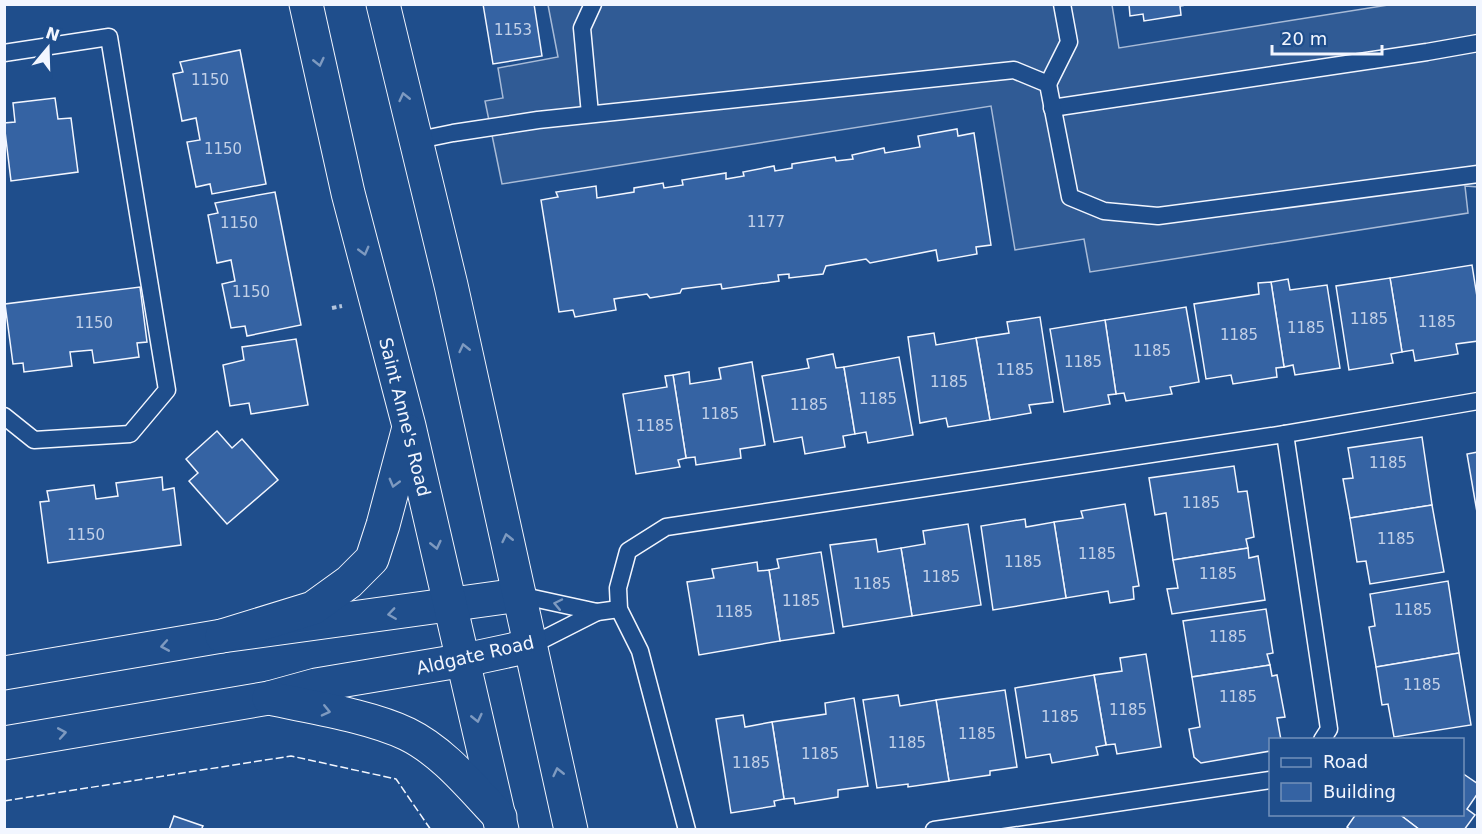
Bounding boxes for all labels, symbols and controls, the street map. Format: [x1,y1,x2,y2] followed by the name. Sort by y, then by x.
[18,18,78,78] north arrow
[1272,18,1382,56] scale bar
[494,21,532,39] house number: 1153
[43,23,62,45] text: N
[1281,28,1327,49] text: 20 m
[311,56,324,66] one-way arrow
[191,71,229,89] house number: 1150
[399,92,412,102] one-way arrow
[204,140,242,158] house number: 1150
[747,213,785,231] house number: 1177
[220,214,258,232] house number: 1150
[356,246,369,256] one-way arrow
[232,283,270,301] house number: 1150
[1350,310,1388,328] house number: 1185
[1418,313,1456,331] house number: 1185
[75,314,113,332] house number: 1150
[1287,319,1325,337] house number: 1185
[1220,326,1258,344] house number: 1185
[375,335,435,499] street label: Saint Anne's Road
[1133,342,1171,360] house number: 1185
[459,343,472,353] one-way arrow
[1064,353,1102,371] house number: 1185
[996,361,1034,379] house number: 1185
[930,373,968,391] house number: 1185
[859,390,897,408] house number: 1185
[790,396,828,414] house number: 1185
[701,405,739,423] house number: 1185
[636,417,674,435] house number: 1185
[1369,454,1407,472] house number: 1185
[389,477,401,487] one-way arrow
[1182,494,1220,512] house number: 1185
[67,526,105,544] house number: 1150
[1377,530,1415,548] house number: 1185
[501,533,514,543] one-way arrow
[429,539,442,549] one-way arrow
[1078,545,1116,563] house number: 1185
[1004,553,1042,571] house number: 1185
[1199,565,1237,583] house number: 1185
[922,568,960,586] house number: 1185
[853,575,891,593] house number: 1185
[782,592,820,610] house number: 1185
[553,598,563,611] one-way arrow
[1394,601,1432,619] house number: 1185
[715,603,753,621] house number: 1185
[388,607,397,620] one-way arrow
[1209,628,1247,646] house number: 1185
[414,631,536,679] street label: Aldgate Road
[160,639,170,652] one-way arrow
[1403,676,1441,694] house number: 1185
[1219,688,1257,706] house number: 1185
[1109,701,1147,719] house number: 1185
[321,703,331,716] one-way arrow
[1041,708,1079,726] house number: 1185
[470,712,483,722] one-way arrow
[958,725,996,743] house number: 1185
[57,727,67,740] one-way arrow
[888,734,926,752] house number: 1185
[1269,738,1464,816] legend
[801,745,839,763] house number: 1185
[1323,751,1368,772] text: Road
[732,754,770,772] house number: 1185
[553,768,566,778] one-way arrow
[1323,781,1396,802] text: Building

